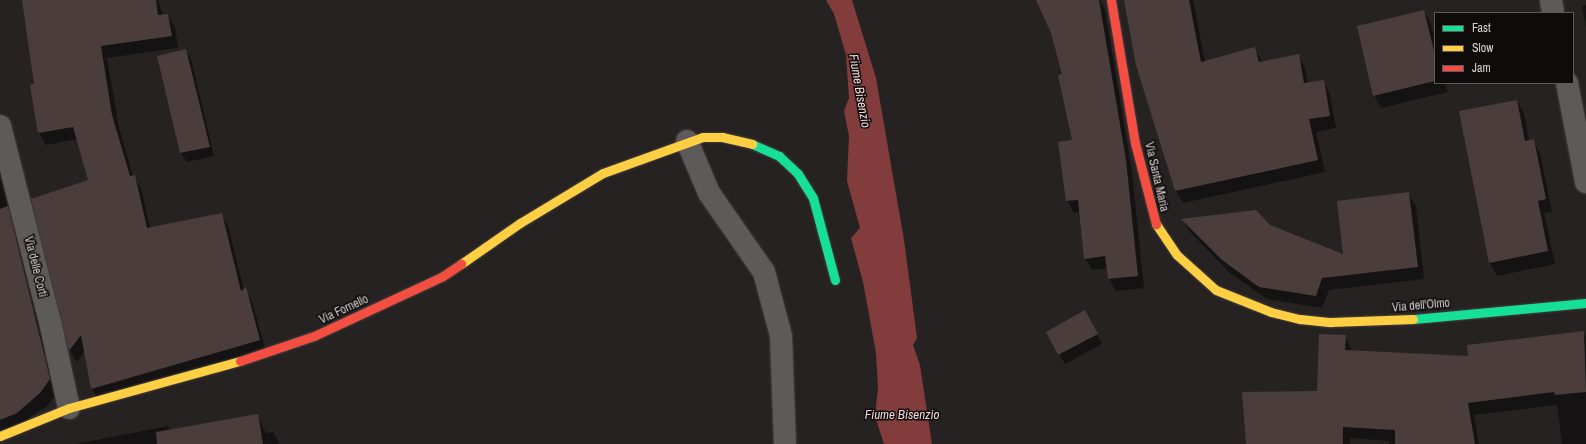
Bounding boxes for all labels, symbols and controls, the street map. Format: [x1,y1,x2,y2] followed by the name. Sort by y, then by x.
[1434,12,1574,84] legend
[1472,20,1491,36] text: Fast
[1472,40,1493,56] text: Slow
[845,53,873,129] water label: Fiume Bisenzio
[1472,60,1491,76] text: Jam
[1141,141,1171,213] street label: Via Santa Maria
[20,235,50,299] street label: Via delle Corti
[317,292,371,328] street label: Via Fornello
[1391,296,1451,316] street label: Via dell'Olmo
[865,407,939,423] water label: Fiume Bisenzio

